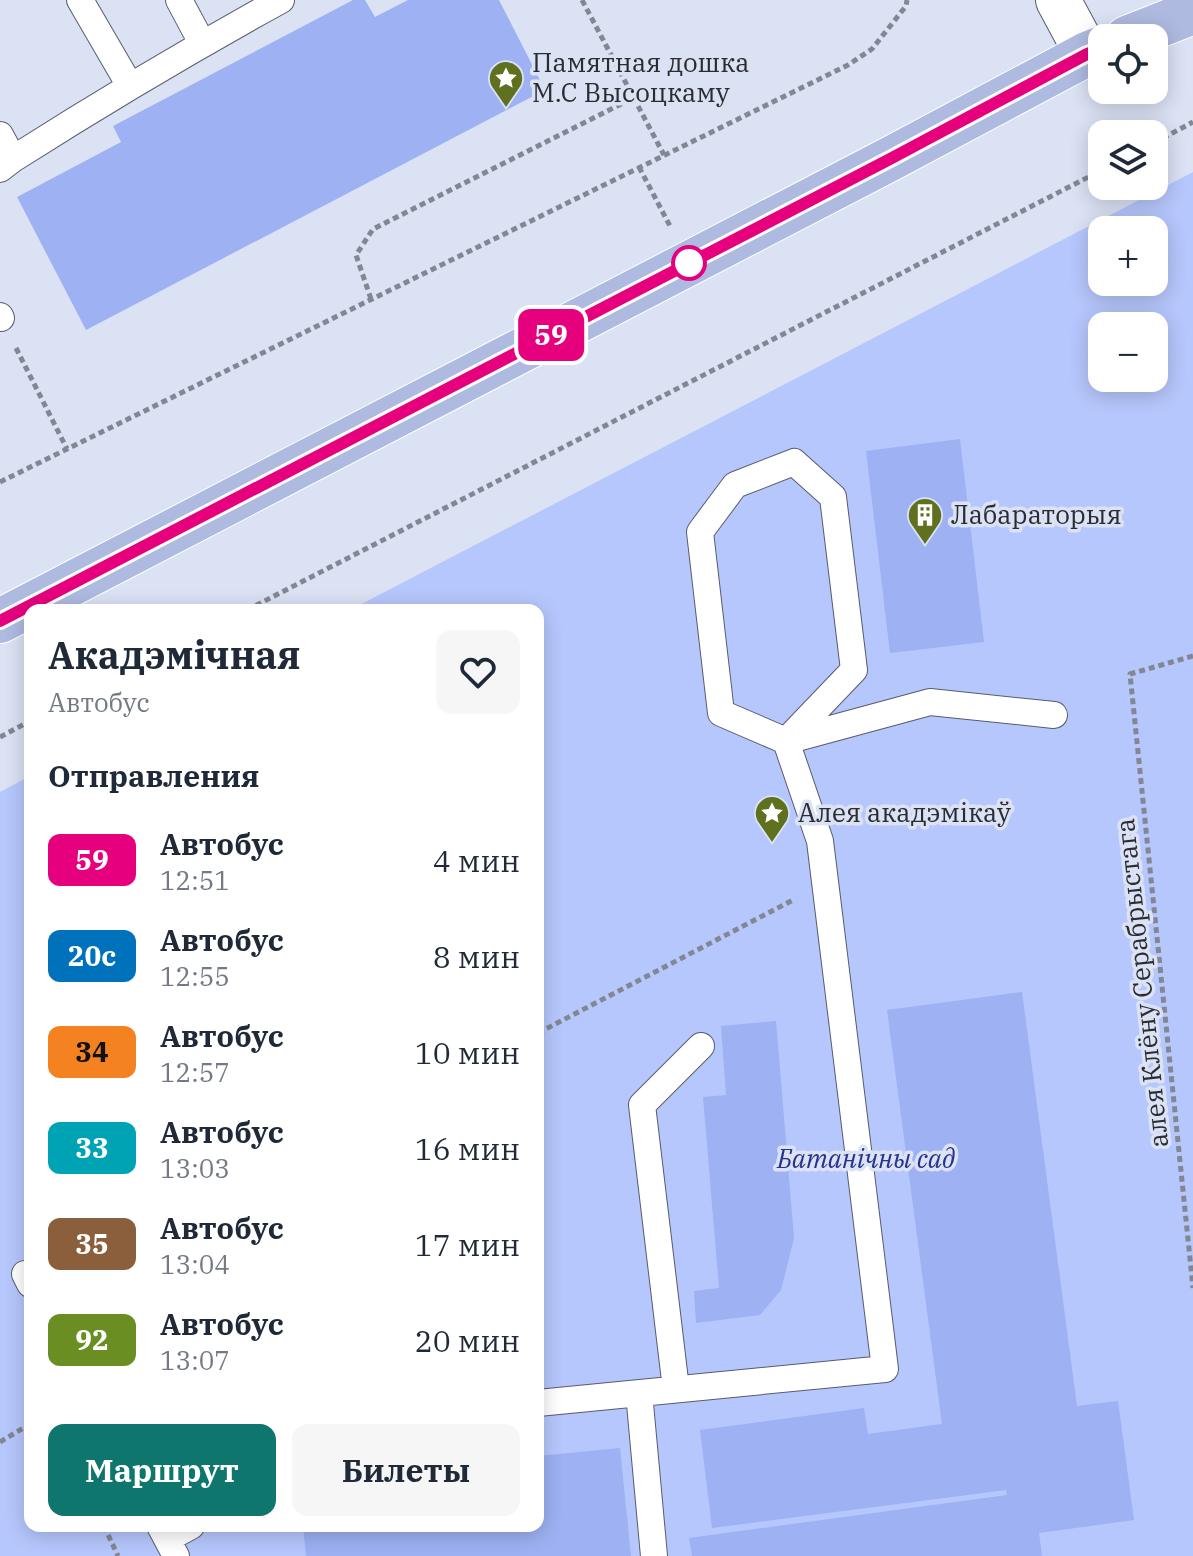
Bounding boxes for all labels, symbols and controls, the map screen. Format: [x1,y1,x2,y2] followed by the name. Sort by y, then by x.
[1088,24,1168,392] map controls
[1088,24,1168,104] button: locate
[532,45,749,109] place label: Памятная дошка М.С Высоцкаму
[487,59,525,109] place icon: Памятная дошка М.С Высоцкаму
[1088,120,1168,200] button: layers
[1088,216,1168,296] button: +
[672,246,706,280] unlabelled marker
[515,309,587,361] line badge: 59
[1088,312,1168,392] button: −
[534,316,568,353] text: 59
[906,496,944,546] building icon: Лабараторыя
[951,497,1122,531] place label: Лабараторыя
[48,630,300,679] text: Акадэмічная
[436,630,520,714] button: heart
[48,685,150,719] text: Автобус
[48,756,259,795] text: Отправления
[753,794,791,844] place icon: Алея акадэмікаў
[798,795,1011,829] place label: Алея акадэмікаў
[1107,817,1175,1149] street label: алея Клёну Серабрыстага
[160,824,284,863] text: Автобус
[75,841,109,878] text: 59
[433,841,520,880] text: 4 мин
[160,863,230,897] text: 12:51
[160,920,284,959] text: Автобус
[68,937,116,974] text: 20с
[433,937,520,976] text: 8 мин
[160,959,230,993] text: 12:55
[160,1016,284,1055] text: Автобус
[75,1033,109,1070] text: 34
[415,1033,520,1072] text: 10 мин
[160,1055,230,1089] text: 12:57
[160,1112,284,1151] text: Автобус
[75,1129,109,1166] text: 33
[415,1129,520,1168] text: 16 мин
[776,1141,955,1175] park label: Батанічны сад
[160,1151,230,1185] text: 13:03
[160,1208,284,1247] text: Автобус
[75,1225,109,1262] text: 35
[415,1225,520,1264] text: 17 мин
[160,1247,230,1281] text: 13:04
[160,1304,284,1343] text: Автобус
[75,1321,109,1358] text: 92
[415,1321,520,1360] text: 20 мин
[160,1343,230,1377] text: 13:07
[48,1424,276,1516] button: Маршрут
[292,1424,520,1516] button: Билеты

